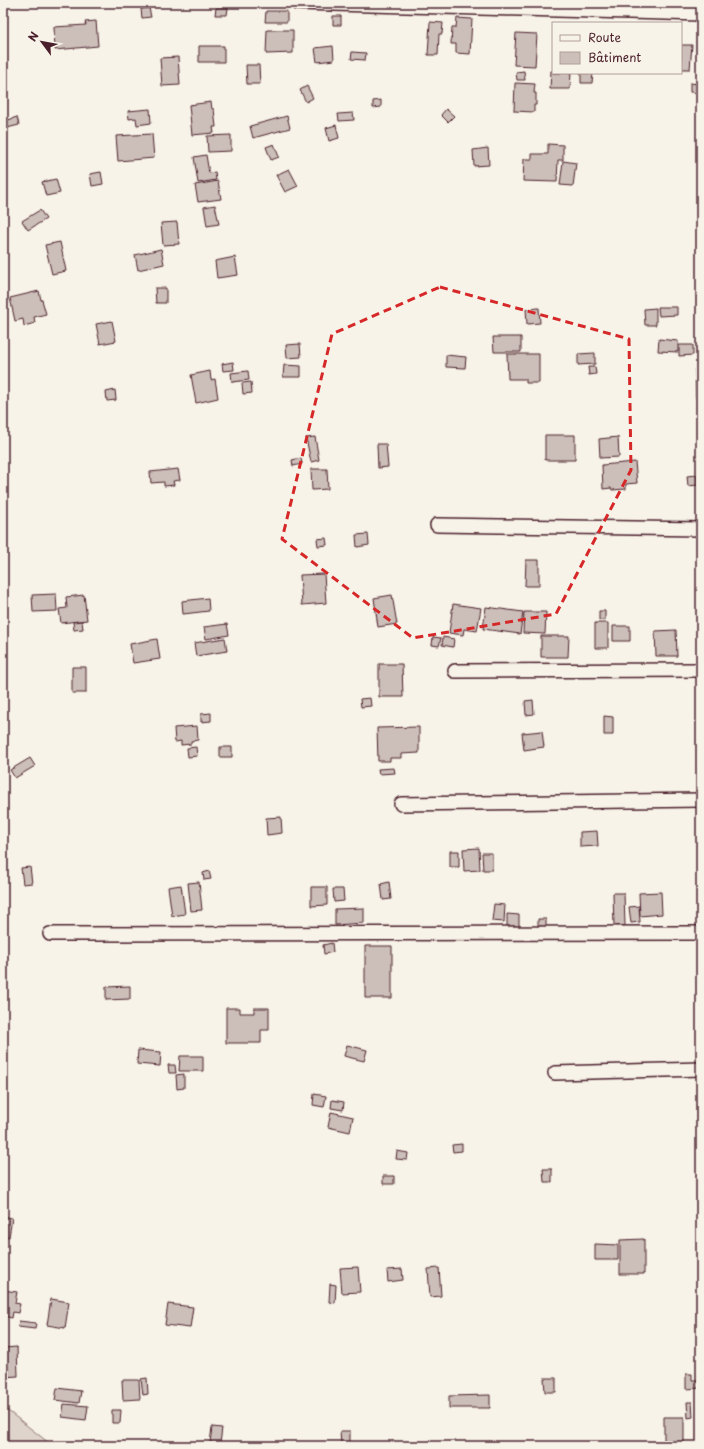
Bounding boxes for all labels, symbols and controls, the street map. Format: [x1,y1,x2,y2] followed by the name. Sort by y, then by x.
[22,22,62,62] north arrow
[552,22,682,74] legend
[24,28,43,45] text: N
[588,28,621,46] text: Route
[588,48,641,66] text: Bâtiment

